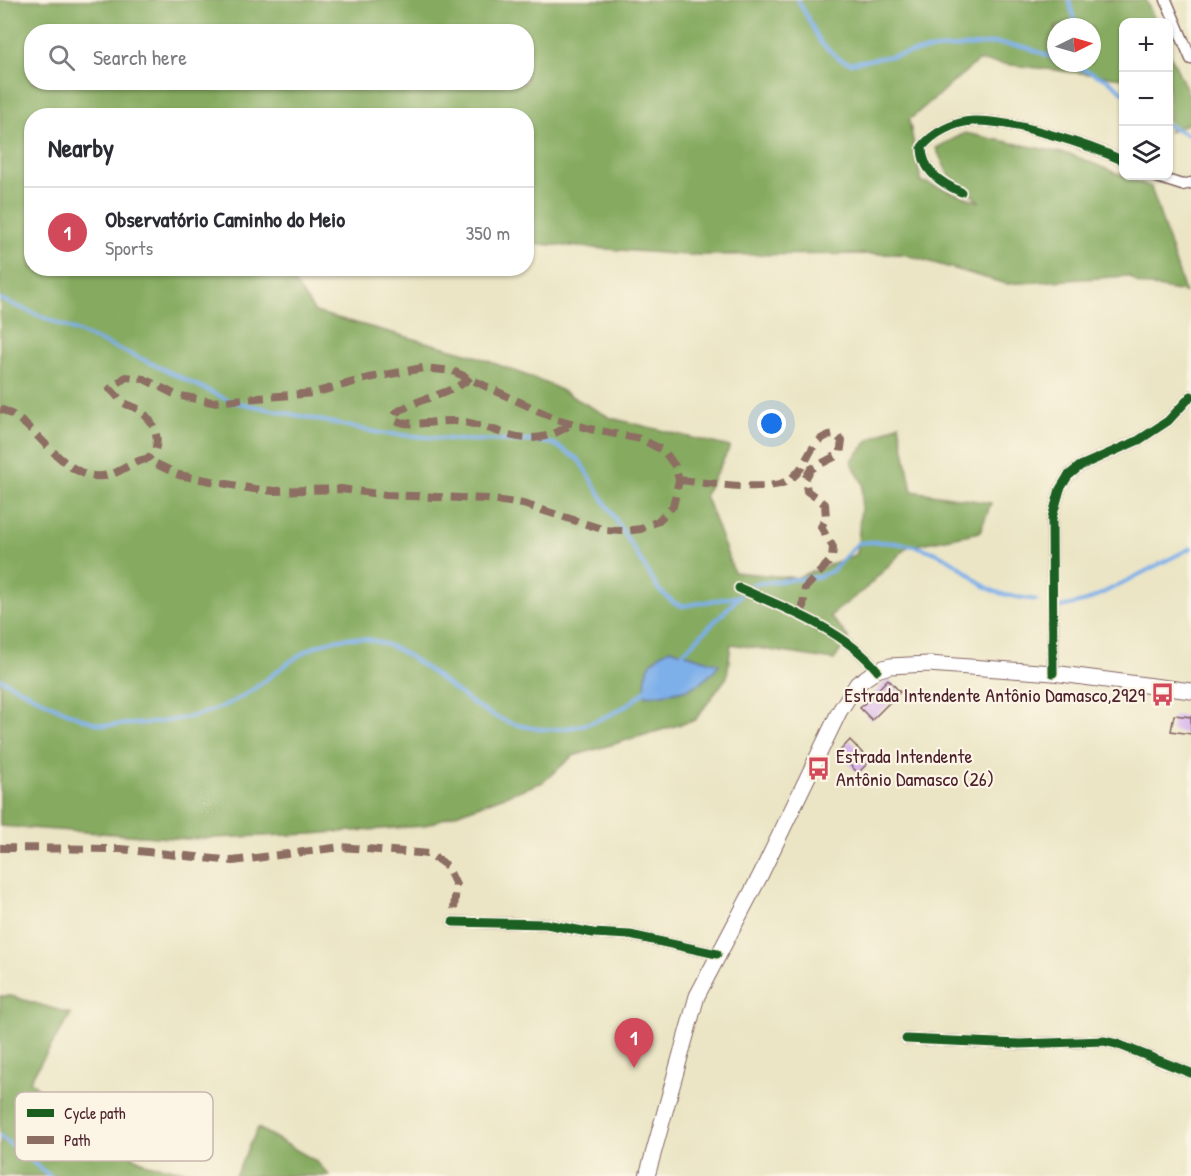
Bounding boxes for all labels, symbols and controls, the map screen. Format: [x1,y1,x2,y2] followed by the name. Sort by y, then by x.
[1047,18,1101,72] north arrow
[1119,18,1173,180] map controls
[1119,18,1173,72] button: +
[24,24,534,90] search box
[45,41,78,74] icon: search
[93,42,187,72] text: Search here
[1119,72,1173,126] button: −
[1119,126,1173,180] button: layers
[48,130,114,165] text: Nearby
[105,204,345,234] text: Observatório Caminho do Meio
[64,219,71,246] text: 1
[465,219,510,246] text: 350 m
[105,234,153,261] text: Sports
[757,409,786,438] your location
[844,681,1145,708] place label: Estrada Intendente Antônio Damasco,2929
[1150,682,1176,708] bus stop icon: Estrada Intendente Antônio Damasco,2929
[836,742,994,792] place label: Estrada Intendente Antônio Damasco (26)
[805,755,831,781] bus stop icon: Estrada Intendente Antônio Damasco (26)
[614,1018,654,1068] pin: 1
[15,1092,213,1161] legend
[64,1102,126,1124] text: Cycle path
[64,1129,90,1151] text: Path

